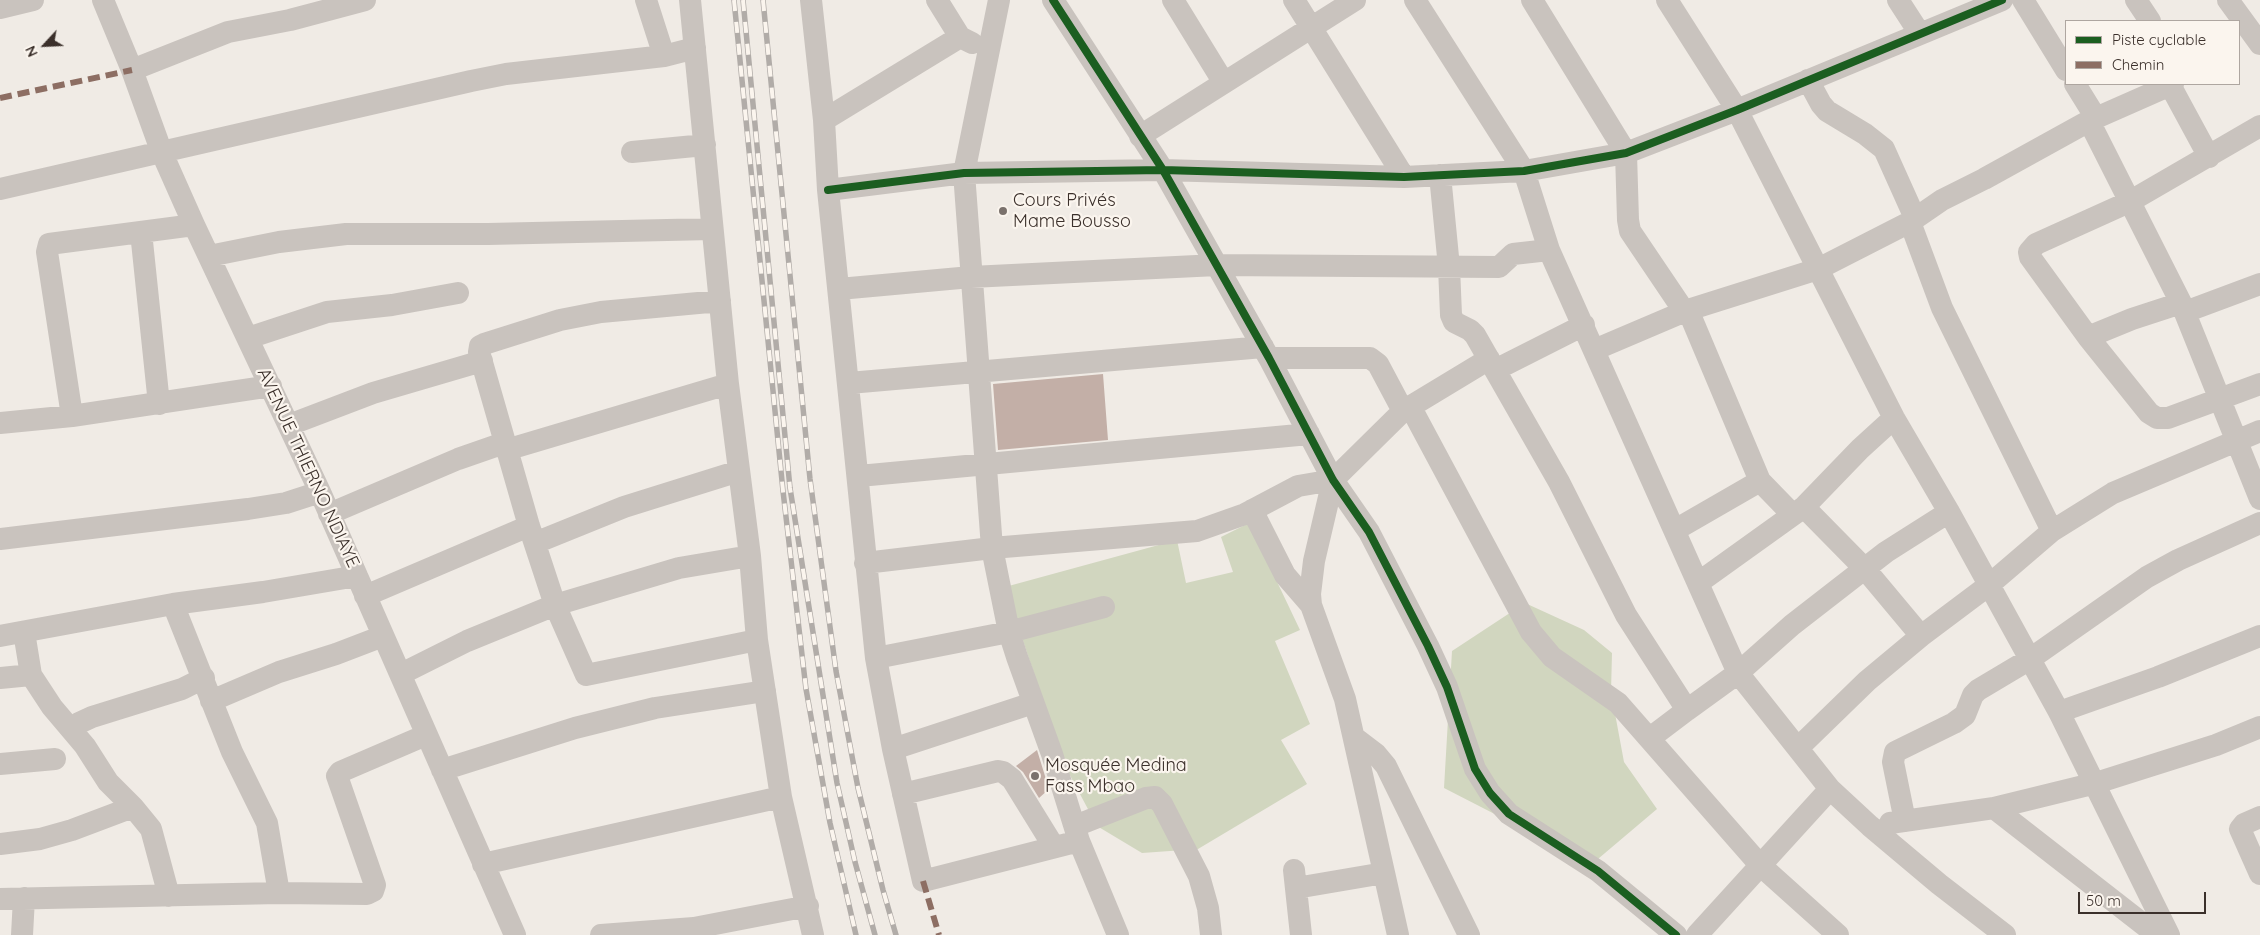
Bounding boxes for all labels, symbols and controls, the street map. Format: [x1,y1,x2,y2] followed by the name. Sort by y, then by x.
[20,20,70,70] north arrow
[2065,20,2240,85] legend
[2112,30,2206,49] text: Piste cyclable
[21,43,42,60] text: N
[2112,55,2164,74] text: Chemin
[1013,190,1131,232] place label: Cours Privés Mame Bousso
[997,205,1009,217] marker: Cours Privés Mame Bousso
[252,365,364,571] street label: AVENUE THIERNO NDIAYE
[1045,755,1187,798] place label: Mosquée Medina Fass Mbao
[1029,770,1041,782] marker: Mosquée Medina Fass Mbao
[2080,882,2208,914] scale bar
[2086,891,2121,910] text: 50 m

